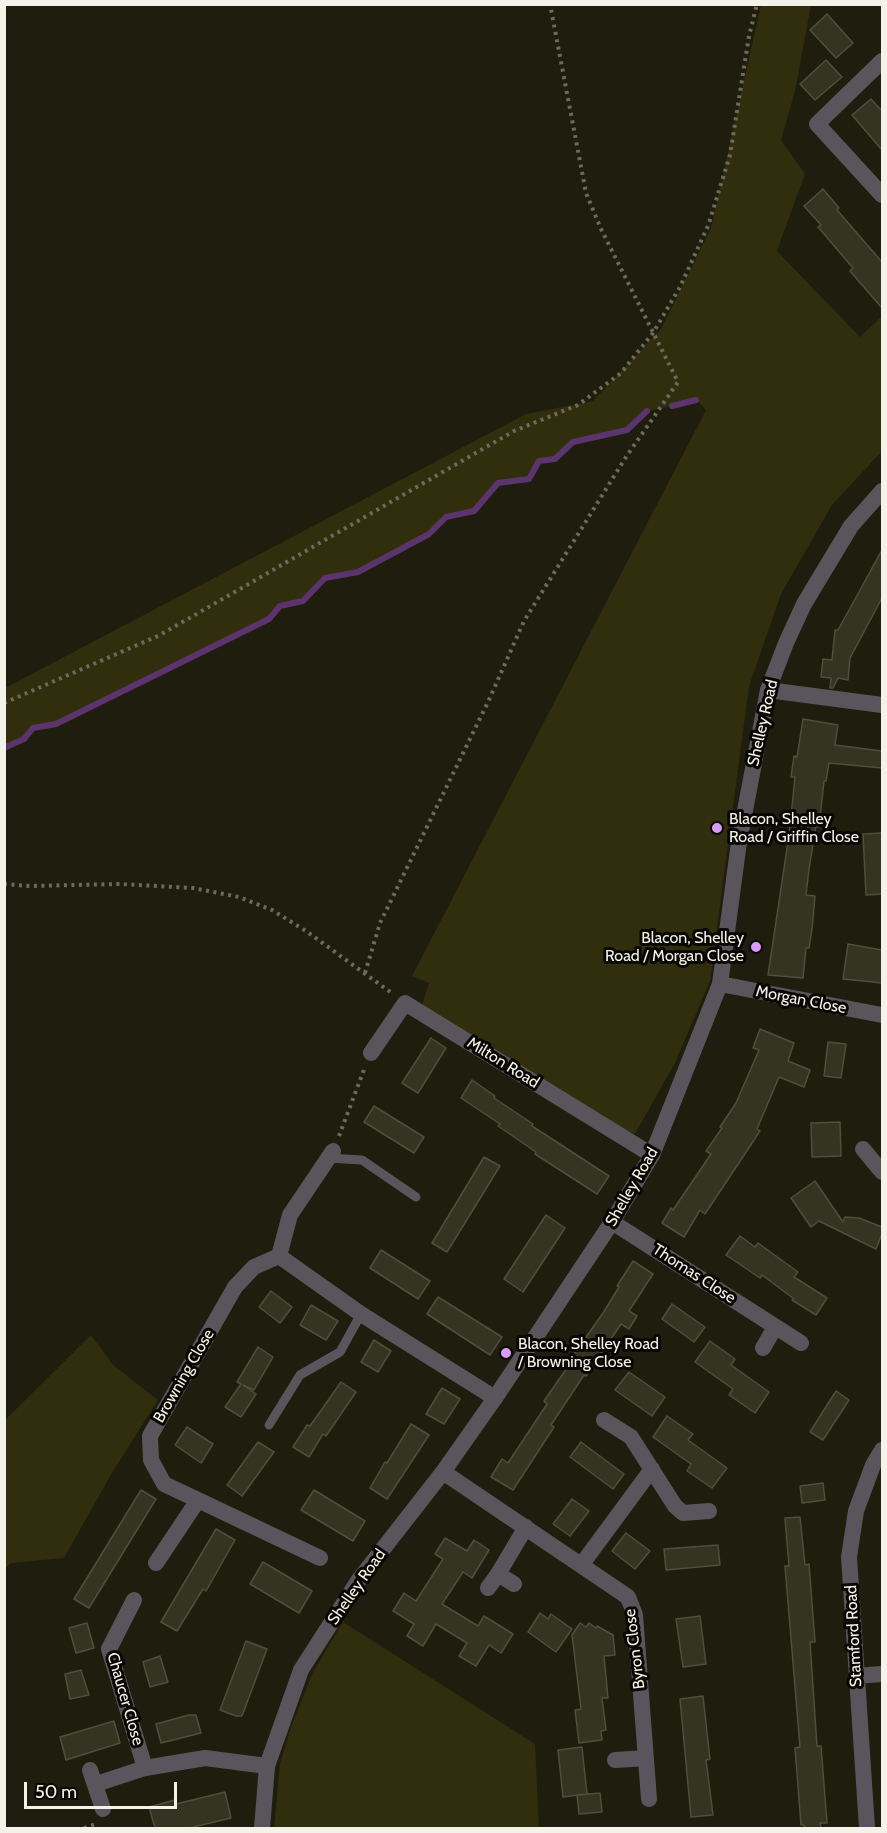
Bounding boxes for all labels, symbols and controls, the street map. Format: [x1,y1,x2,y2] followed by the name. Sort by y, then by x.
[744,678,782,768] street label: Shelley Road
[729,809,859,847] place label: Blacon, Shelley Road / Griffin Close
[710,821,724,835] marker: Blacon, Shelley Road / Griffin Close
[605,928,744,966] place label: Blacon, Shelley Road / Morgan Close
[749,940,763,954] marker: Blacon, Shelley Road / Morgan Close
[754,982,848,1018] street label: Morgan Close
[463,1033,543,1093] street label: Milton Road
[602,1144,662,1230] street label: Shelley Road
[649,1240,739,1308] street label: Thomas Close
[150,1326,218,1426] street label: Browning Close
[518,1334,659,1372] place label: Blacon, Shelley Road / Browning Close
[499,1346,513,1360] marker: Blacon, Shelley Road / Browning Close
[324,1545,390,1629] street label: Shelley Road
[842,1585,866,1687] street label: Stamford Road
[621,1608,649,1690] street label: Byron Close
[103,1650,147,1748] street label: Chaucer Close
[27,1770,180,1808] scale bar
[35,1781,77,1803] text: 50 m

